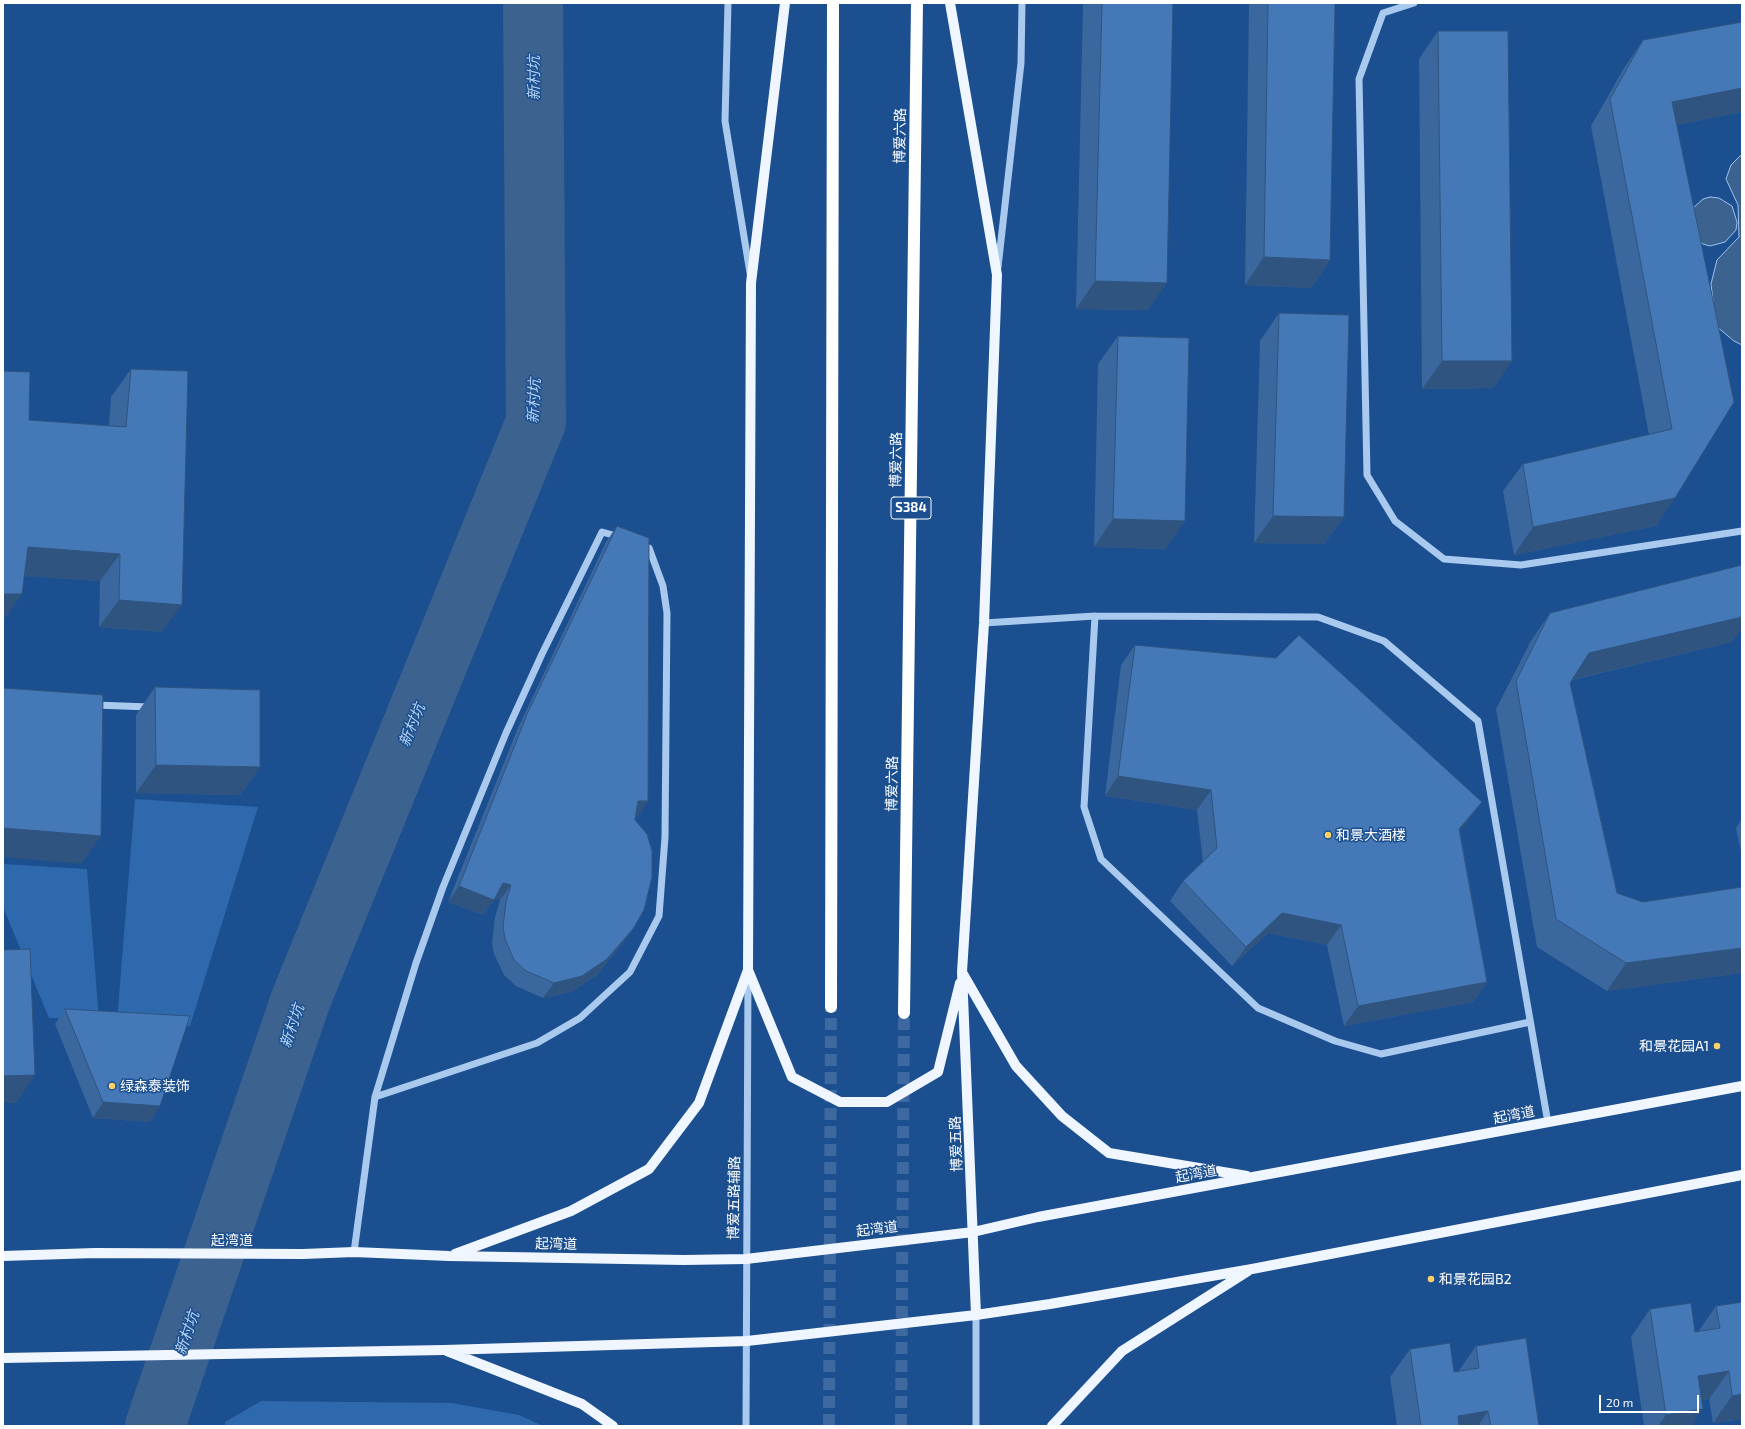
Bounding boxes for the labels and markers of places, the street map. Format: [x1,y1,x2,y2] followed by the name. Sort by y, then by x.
[1336,827,1406,843] place label: 和景大酒楼
[1323,830,1333,840] marker: 和景大酒楼
[1639,1038,1709,1054] place label: 和景花园A1
[1712,1041,1722,1051] marker: 和景花园A1
[120,1078,190,1094] place label: 绿森泰装饰
[107,1081,117,1091] marker: 绿森泰装饰
[1439,1271,1512,1287] place label: 和景花园B2
[1426,1274,1436,1284] marker: 和景花园B2

